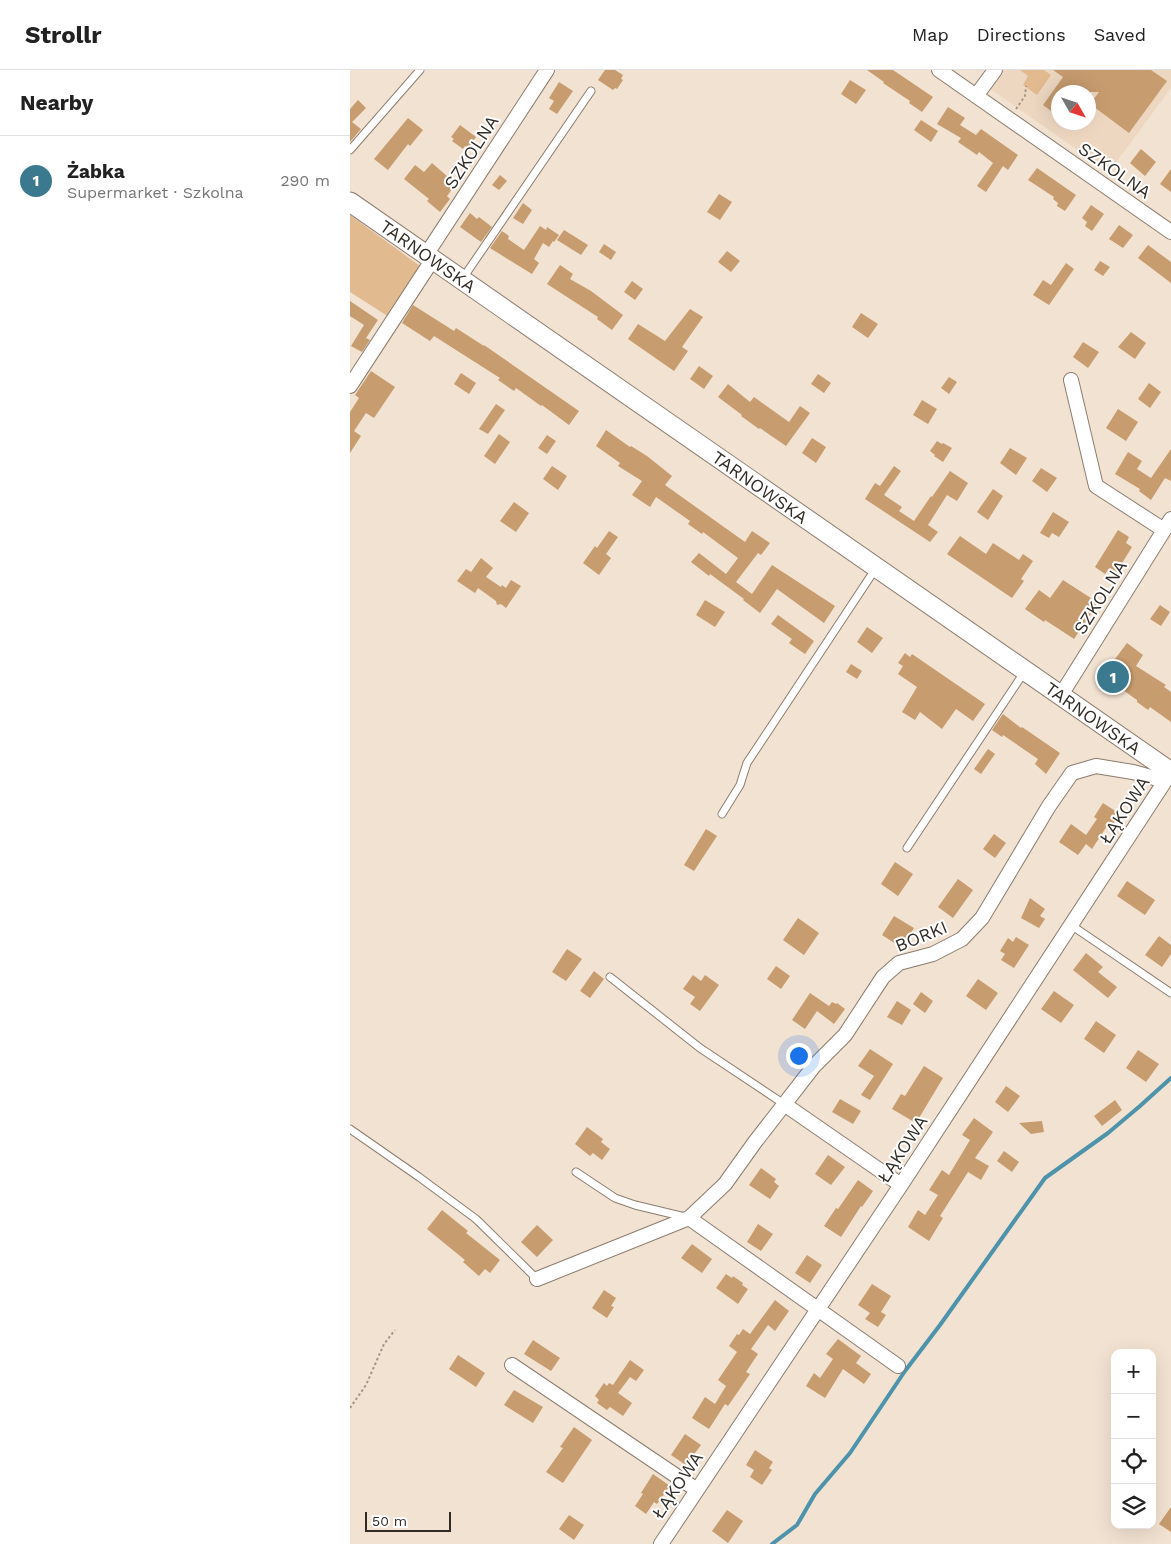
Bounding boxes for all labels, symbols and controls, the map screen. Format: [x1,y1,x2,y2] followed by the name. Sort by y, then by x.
[25,21,102,49] text: Strollr
[912,24,949,45] text: Map
[977,24,1066,45] text: Directions
[1094,24,1146,45] text: Saved
[1051,85,1096,130] north arrow
[20,90,93,115] text: Nearby
[439,111,503,193] street label: SZKOLNA
[1075,137,1155,203] street label: SZKOLNA
[67,160,125,183] text: Żabka
[33,171,39,190] text: 1
[280,171,330,190] text: 290 m
[67,183,244,202] text: Supermarket · Szkolna
[376,215,480,297] street label: TARNOWSKA
[708,446,812,528] street label: TARNOWSKA
[1069,556,1131,638] street label: SZKOLNA
[1097,658,1129,696] pin: 1
[1041,677,1145,759] street label: TARNOWSKA
[1094,772,1154,848] street label: ŁĄKOWA
[892,916,950,956] street label: BORKI
[786,1043,812,1069] your location
[872,1111,932,1187] street label: ŁĄKOWA
[1111,1349,1156,1529] map controls
[1111,1349,1156,1394] button: +
[1111,1394,1156,1439] button: −
[1111,1439,1156,1484] button: locate
[647,1447,707,1522] street label: ŁĄKOWA
[1111,1484,1156,1529] button: layers
[365,1509,451,1532] scale bar
[372,1513,407,1529] text: 50 m

